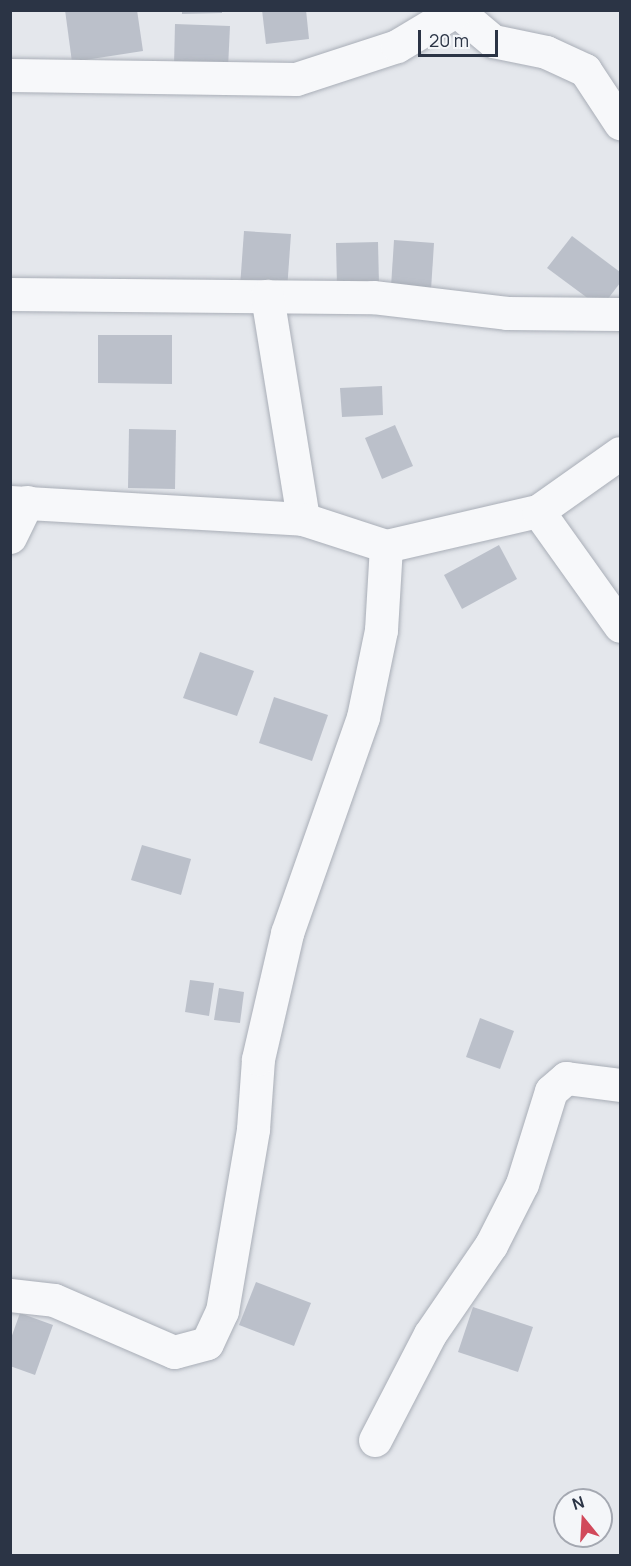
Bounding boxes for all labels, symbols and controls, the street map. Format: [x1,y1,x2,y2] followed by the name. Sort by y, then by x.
[421,18,500,56] scale bar
[429,28,469,52] text: 20 m
[553,1488,613,1548] north arrow
[569,1491,587,1515] text: N

